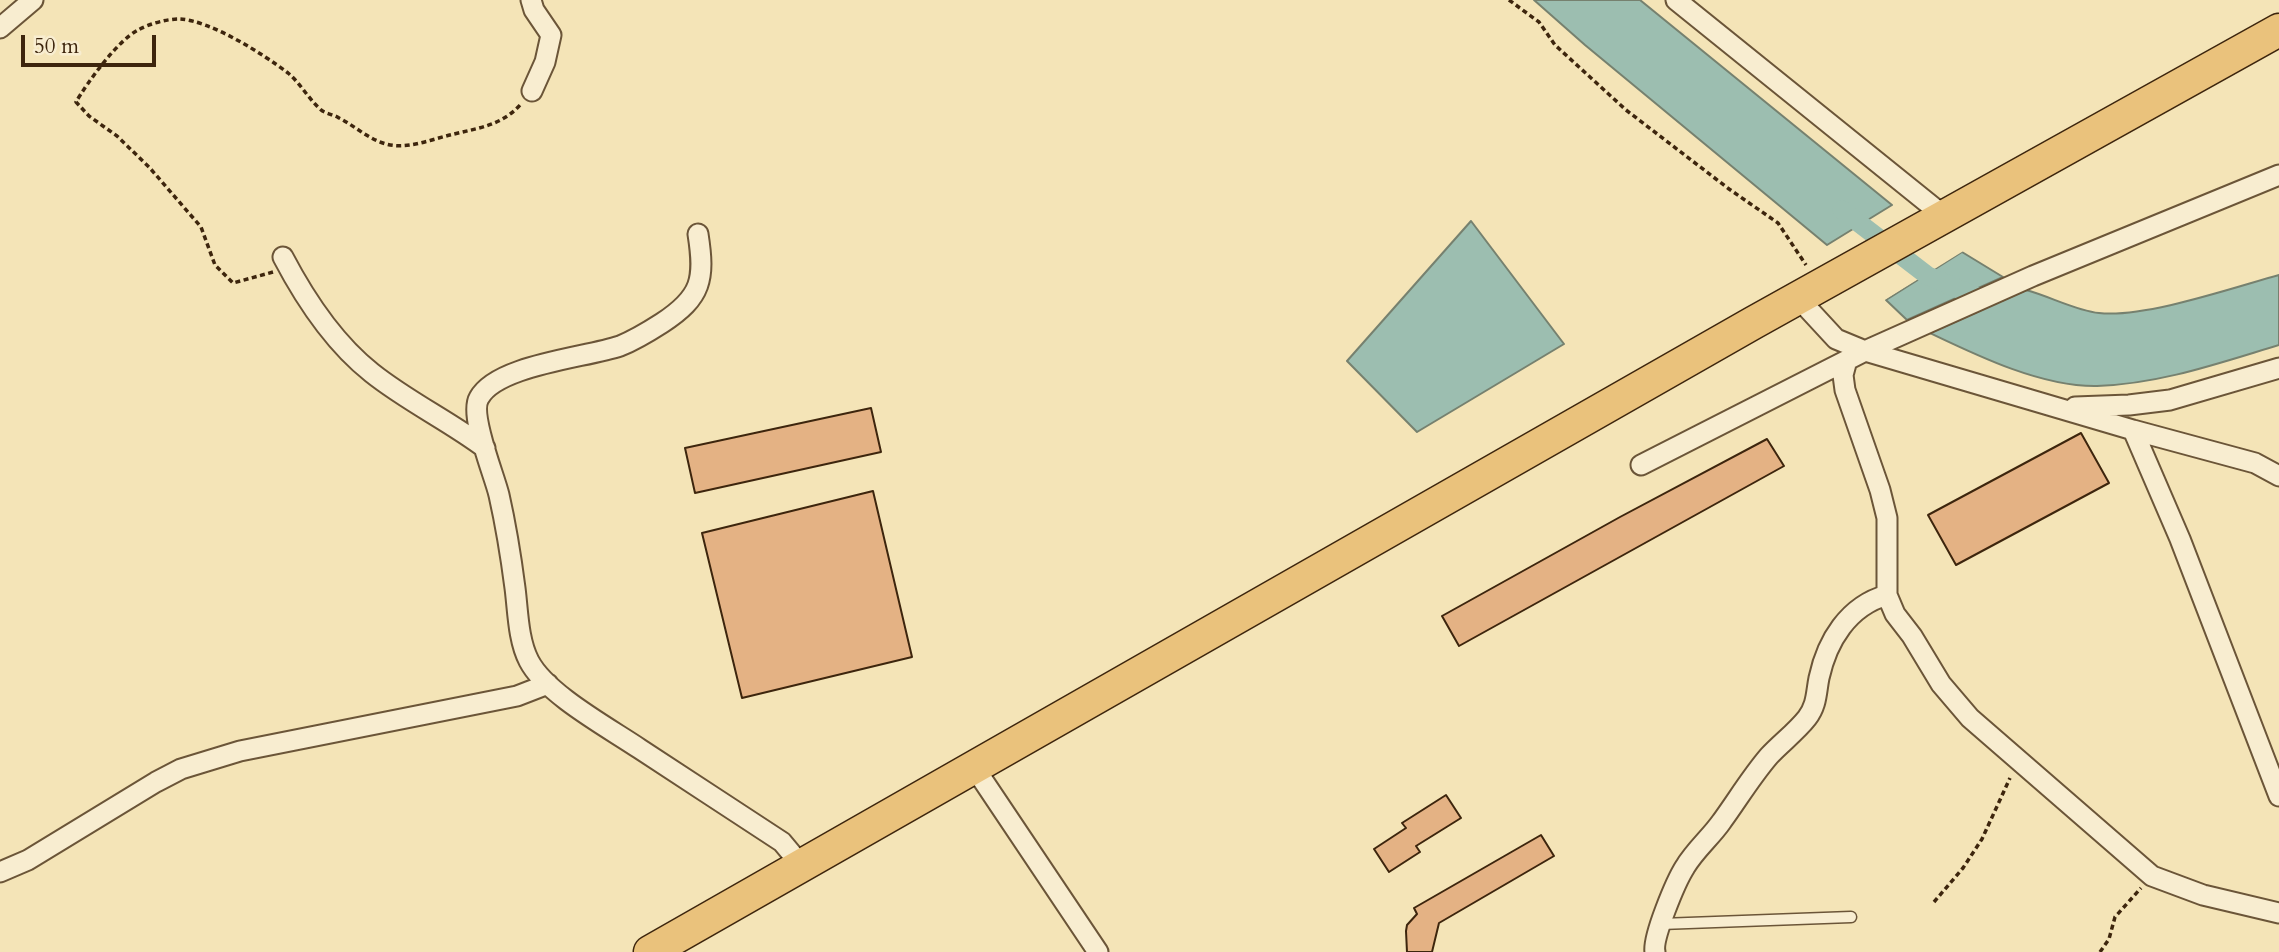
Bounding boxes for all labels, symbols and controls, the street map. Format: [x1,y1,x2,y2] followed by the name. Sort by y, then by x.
[24,21,159,65] scale bar
[34,32,79,61] text: 50 m

